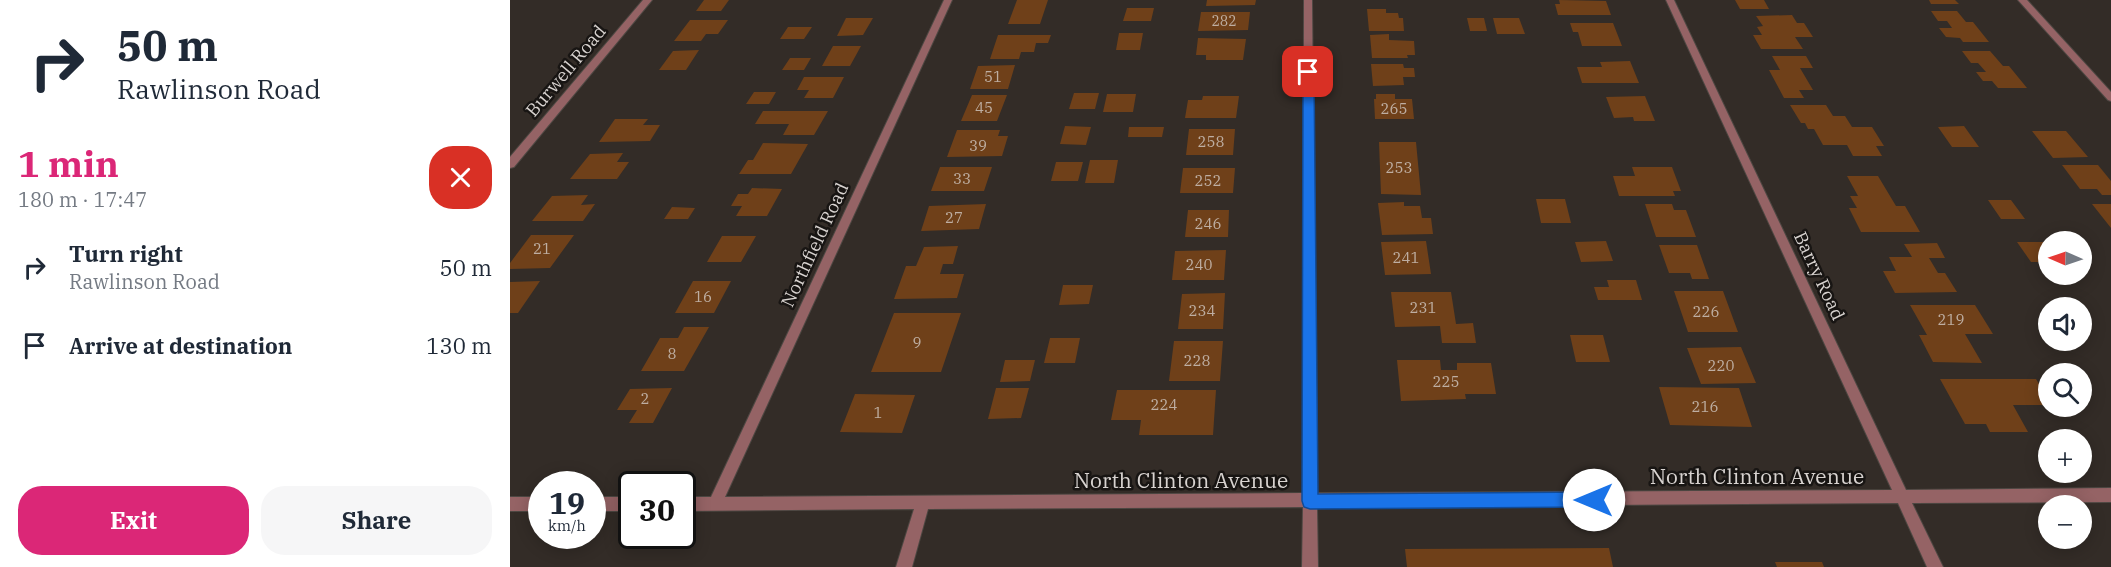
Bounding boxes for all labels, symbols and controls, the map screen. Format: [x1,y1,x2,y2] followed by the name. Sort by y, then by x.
[1211,12,1237,30] house number: 282
[117,18,218,73] text: 50 m
[521,20,611,121] street label: Burwell Road
[18,24,96,102] icon: right
[1282,46,1333,97] pin
[1291,55,1324,88] icon: arrive
[984,67,1002,86] house number: 51
[117,71,321,106] text: Rawlinson Road
[975,98,993,117] house number: 45
[1380,99,1408,118] house number: 265
[1197,132,1225,151] house number: 258
[969,136,987,155] house number: 39
[18,140,119,187] text: 1 min
[429,146,492,209] button: close
[1385,158,1413,177] house number: 253
[953,169,971,188] house number: 33
[1194,171,1222,190] house number: 252
[776,179,853,311] street label: Northfield Road
[18,186,147,213] text: 180 m · 17:47
[945,208,963,227] house number: 27
[1194,214,1222,233] house number: 246
[1789,228,1850,324] street label: Barry Road
[2038,231,2092,285] north arrow
[2038,231,2092,549] map controls
[69,239,183,268] text: Turn right
[533,239,551,258] house number: 21
[1392,248,1420,267] house number: 241
[18,251,51,284] icon: right
[440,253,492,282] text: 50 m
[1185,255,1213,274] house number: 240
[69,268,220,295] text: Rawlinson Road
[694,287,712,306] house number: 16
[2038,297,2092,351] button: sound
[1409,298,1437,317] house number: 231
[1188,301,1216,320] house number: 234
[1692,302,1720,321] house number: 226
[1937,310,1965,329] house number: 219
[18,329,51,362] icon: arrive
[69,331,292,360] text: Arrive at destination
[426,331,492,360] text: 130 m
[912,333,922,352] house number: 9
[667,344,677,363] house number: 8
[1183,351,1211,370] house number: 228
[1707,356,1735,375] house number: 220
[2038,363,2092,417] button: search
[1432,372,1460,391] house number: 225
[640,389,650,408] house number: 2
[1150,395,1178,414] house number: 224
[1691,397,1719,416] house number: 216
[873,403,883,422] house number: 1
[2038,429,2092,483] button: +
[1650,462,1864,490] street label: North Clinton Avenue
[1074,466,1288,494] street label: North Clinton Avenue
[1562,468,1626,532] position arrow
[618,471,696,549] speed limit sign: 30
[549,483,585,522] text: 19
[18,486,249,555] button: Exit
[261,486,492,555] button: Share
[2038,495,2092,549] button: −
[548,516,586,535] text: km/h

